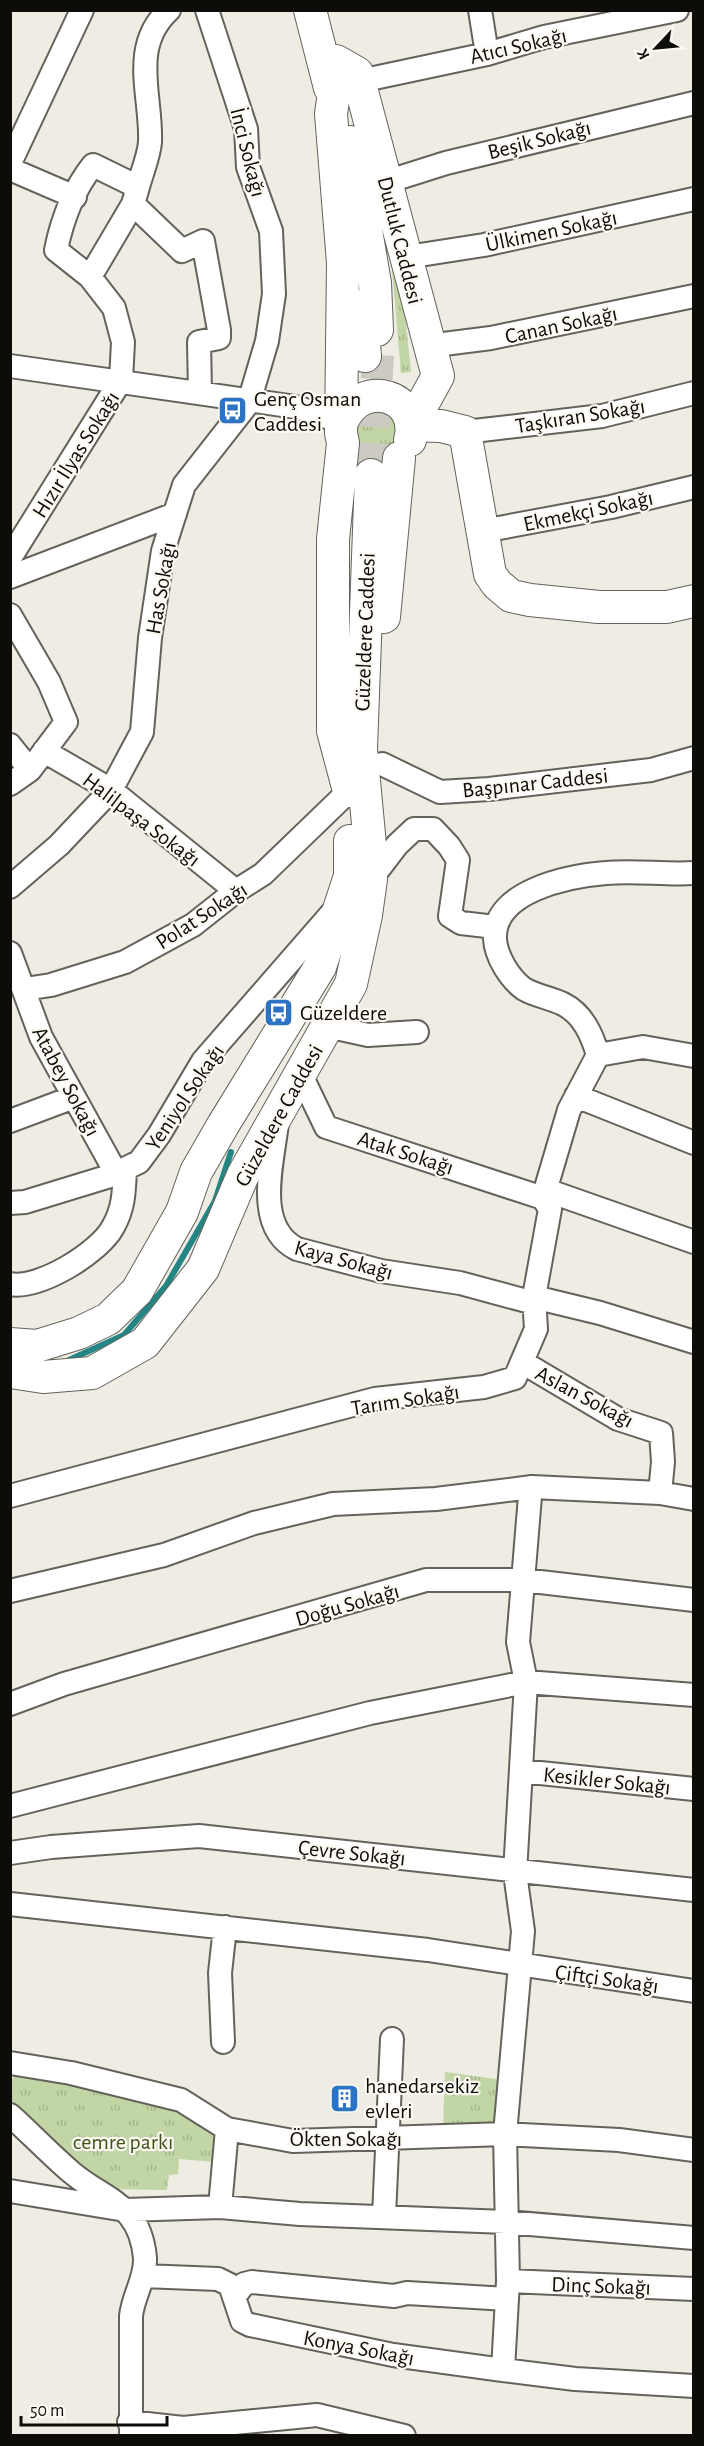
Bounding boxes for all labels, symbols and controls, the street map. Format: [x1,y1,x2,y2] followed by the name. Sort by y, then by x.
[626,18,686,78] north arrow
[468,24,569,68] street label: Atıcı Sokağı
[634,46,653,62] text: K
[226,105,270,199] street label: İnci Sokağı
[485,117,593,163] street label: Beşik Sokağı
[374,174,427,306] street label: Dutluk Caddesi
[483,206,619,256] street label: Ülkimen Sokağı
[503,302,619,348] street label: Canan Sokağı
[28,388,123,522] street label: Hızır İlyas Sokağı
[254,388,361,435] place label: Genç Osman Caddesi
[217,395,249,427] bus stop icon: Genç Osman Caddesi
[514,395,647,437] street label: Taşkıran Sokağı
[521,486,655,535] street label: Ekmekçi Sokağı
[142,540,180,636] street label: Has Sokağı
[351,552,379,712] street label: Güzeldere Caddesi
[461,764,609,802] street label: Başpınar Caddesi
[79,769,204,871] street label: Halilpaşa Sokağı
[152,878,251,953] street label: Polat Sokağı
[263,996,295,1028] bus stop icon: Güzeldere
[300,1002,387,1024] place label: Güzeldere
[28,1023,104,1140] street label: Atabey Sokağı
[141,1041,228,1154] street label: Yeniyol Sokağı
[231,1041,327,1190] street label: Güzeldere Caddesi
[355,1127,456,1179] street label: Atak Sokağı
[292,1236,395,1284] street label: Kaya Sokağı
[532,1362,637,1432] street label: Aslan Sokağı
[349,1381,461,1419] street label: Tarım Sokağı
[293,1580,402,1630] street label: Doğu Sokağı
[542,1763,672,1799] street label: Kesikler Sokağı
[297,1836,407,1870] street label: Çevre Sokağı
[554,1961,660,1997] street label: Çiftçi Sokağı
[365,2075,479,2122] place label: hanedarsekiz evleri
[328,2082,360,2114] building icon: hanedarsekiz evleri
[290,2128,402,2150] street label: Ökten Sokağı
[73,2131,173,2153] park label: cemre parkı
[551,2273,651,2299] street label: Dinç Sokağı
[302,2326,416,2370] street label: Konya Sokağı
[21,2389,166,2427] scale bar
[30,2402,64,2420] text: 50 m

